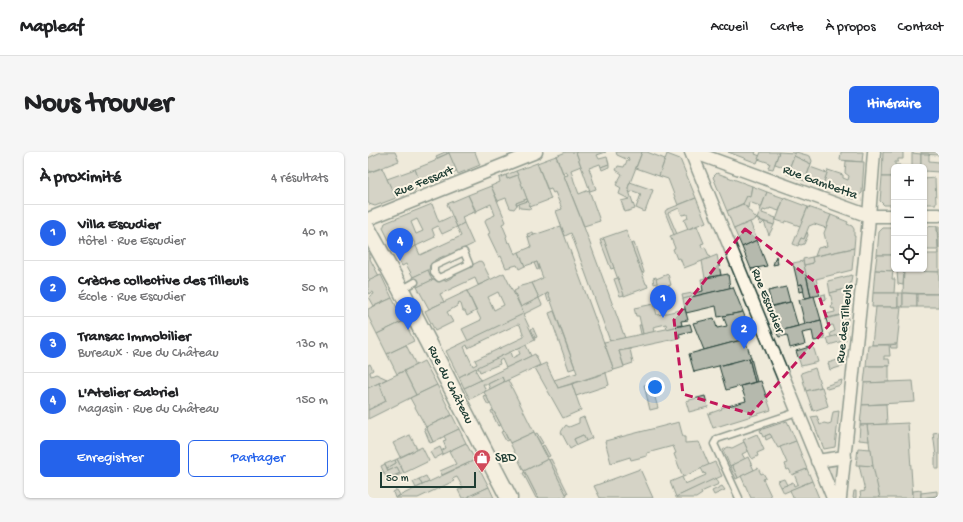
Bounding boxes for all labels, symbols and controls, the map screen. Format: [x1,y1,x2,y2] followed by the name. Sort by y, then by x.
[20,16,83,39] text: Mapleaf
[711,19,748,36] text: Accueil
[770,19,804,36] text: Carte
[826,19,876,36] text: À propos
[898,19,943,36] text: Contact
[849,86,939,123] button: Itinéraire
[24,88,173,121] text: Nous trouver
[780,162,860,204] street label: Rue Gambetta
[392,163,457,201] street label: Rue Fessart
[891,164,927,272] map controls
[891,164,927,200] button: +
[40,168,121,188] text: À proximité
[271,171,328,186] text: 4 résultats
[891,200,927,236] button: −
[78,216,160,234] text: Villa Escudier
[50,225,56,240] text: 1
[302,225,328,240] text: 40 m
[387,228,413,261] pin: 4
[78,234,185,249] text: Hôtel · Rue Escudier
[891,236,927,272] button: locate
[747,267,787,337] street label: Rue Escudier
[78,272,248,290] text: Crèche collective des Tilleuls
[50,281,56,296] text: 2
[301,281,328,296] text: 50 m
[833,283,857,364] street label: Rue des Tilleuls
[650,285,676,318] pin: 1
[78,290,185,305] text: École · Rue Escudier
[395,297,421,330] pin: 3
[731,316,757,349] pin: 2
[78,328,191,346] text: Transac Immobilier
[50,337,56,352] text: 3
[296,337,328,352] text: 130 m
[424,343,477,427] street label: Rue du Château
[78,346,219,361] text: Bureaux · Rue du Château
[645,377,665,397] your location
[78,384,179,402] text: L'Atelier Gabriel
[50,393,56,408] text: 4
[296,393,328,408] text: 150 m
[78,402,219,417] text: Magasin · Rue du Château
[40,440,180,477] button: Enregistrer
[188,440,328,477] button: Partager
[472,448,492,473] shop icon: SBD
[495,451,517,466] place label: SBD
[380,470,476,489] scale bar
[386,473,408,485] text: 50 m

